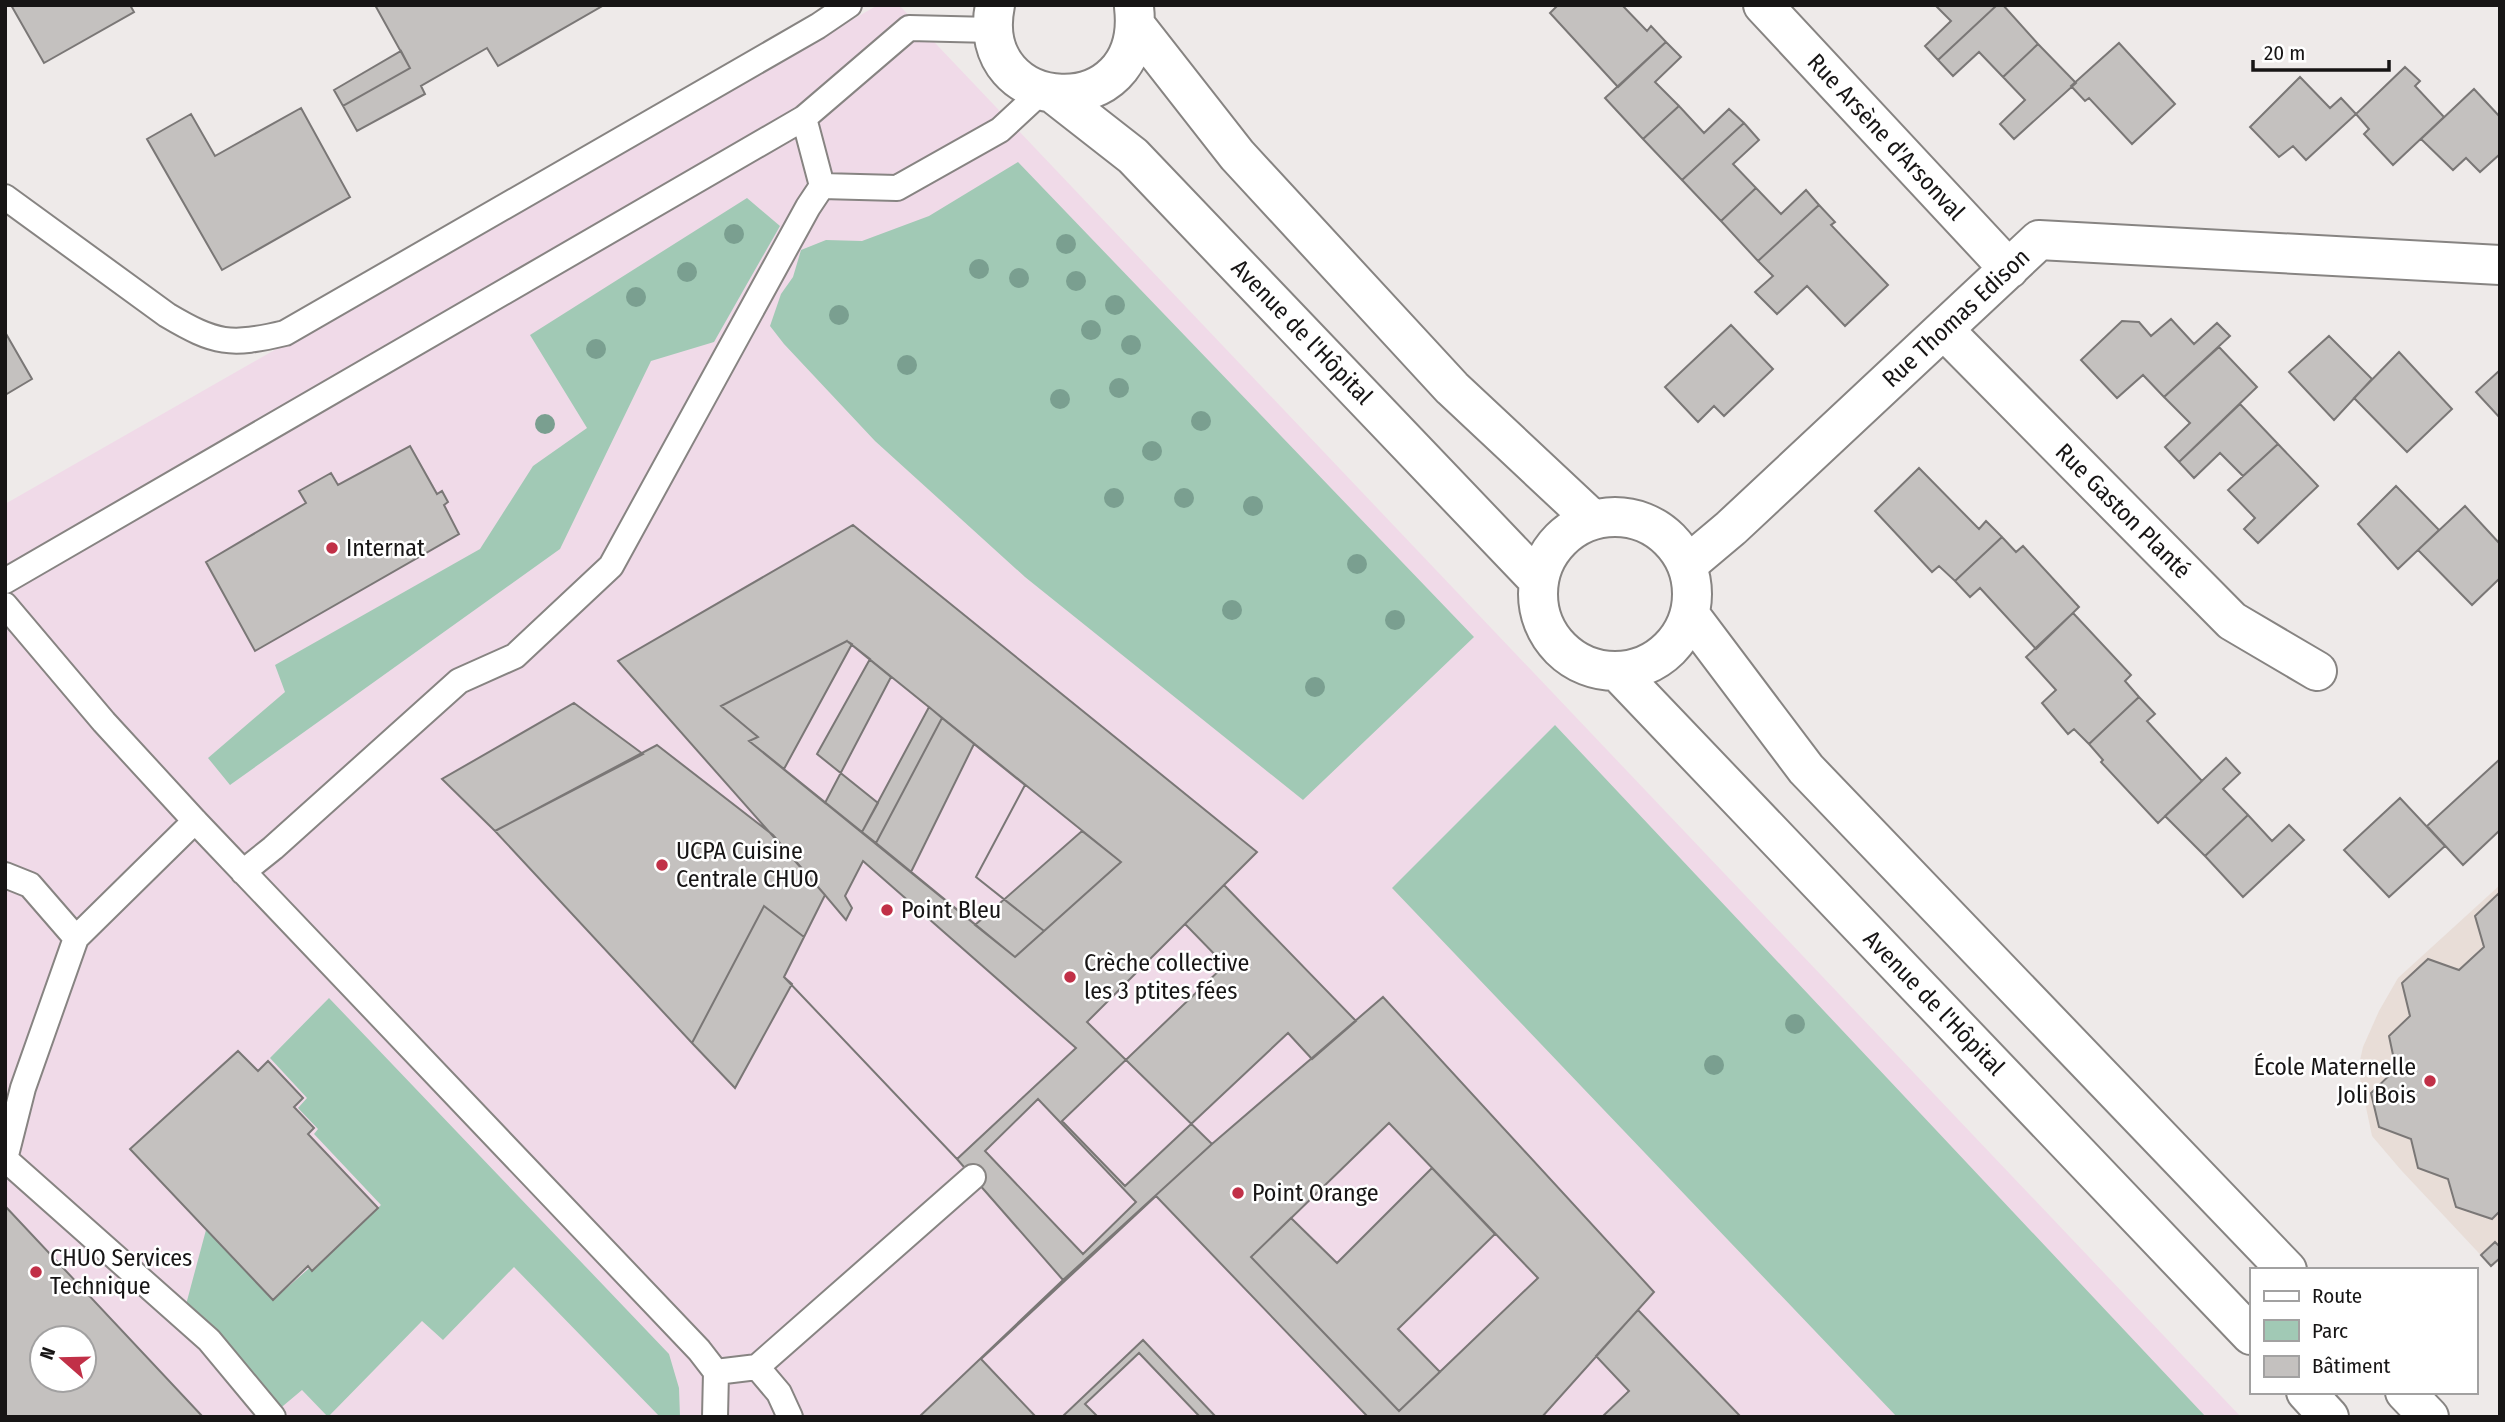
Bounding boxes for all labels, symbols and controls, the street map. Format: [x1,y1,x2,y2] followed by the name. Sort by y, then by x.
[2253,28,2390,72] scale bar
[2264,40,2305,66] text: 20 m
[1802,48,1970,226] street label: Rue Arsène d'Arsonval
[1877,243,2035,393] street label: Rue Thomas Edison
[1226,254,1378,410] street label: Avenue de l'Hôpital
[2050,438,2196,584] street label: Rue Gaston Planté
[346,534,425,562] place label: Internat
[324,540,340,556] marker: Internat
[676,837,819,893] place label: UCPA Cuisine Centrale CHUO
[654,857,670,873] marker: UCPA Cuisine Centrale CHUO
[901,896,1001,924] place label: Point Bleu
[879,902,895,918] marker: Point Bleu
[1858,925,2010,1081] street label: Avenue de l'Hôpital
[1084,949,1249,1005] place label: Crèche collective les 3 ptites fées
[1062,969,1078,985] marker: Crèche collective les 3 ptites fées
[2254,1052,2416,1109] place label: École Maternelle Joli Bois
[2422,1073,2438,1089] marker: École Maternelle Joli Bois
[1252,1179,1379,1207] place label: Point Orange
[1230,1185,1246,1201] marker: Point Orange
[50,1244,192,1300] place label: CHUO Services Technique
[28,1264,44,1280] marker: CHUO Services Technique
[2250,1268,2477,1394] legend
[2312,1283,2362,1309] text: Route
[2312,1318,2348,1344] text: Parc
[28,1324,98,1394] north arrow
[35,1344,60,1363] text: N
[2312,1353,2391,1379] text: Bâtiment

